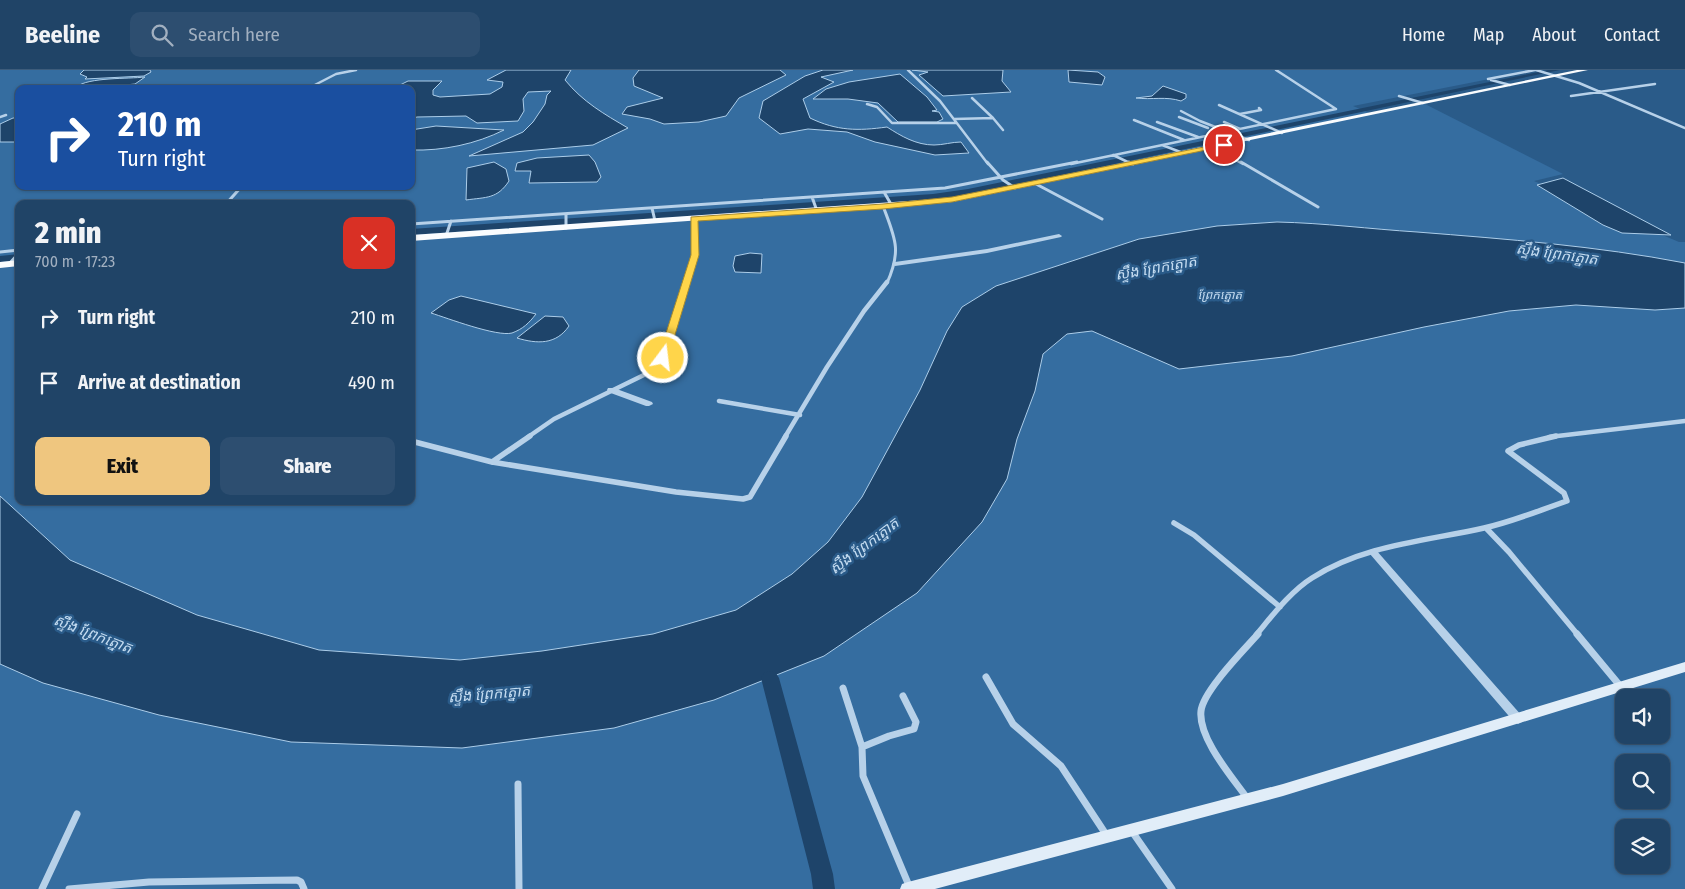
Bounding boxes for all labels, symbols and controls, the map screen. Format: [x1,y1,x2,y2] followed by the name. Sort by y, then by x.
[130,12,480,57] search box
[25,21,100,49] text: Beeline
[148,21,176,49] icon: search
[188,23,280,46] text: Search here
[1402,24,1445,46] text: Home
[1473,24,1504,46] text: Map
[1532,24,1576,46] text: About
[1604,24,1660,46] text: Contact
[118,103,202,145] text: 210 m
[35,105,100,170] icon: right
[1203,124,1245,166] pin
[1210,131,1238,159] icon: arrive
[118,145,206,172] text: Turn right
[35,215,101,251] text: 2 min
[343,217,395,269] button: close
[1515,239,1600,269] water label: ស្ទឹង ព្រែកត្នោត
[35,252,115,271] text: 700 m · 17:23
[1114,252,1200,284] water label: ស្ទឹង ព្រែកត្នោត
[1198,288,1244,302] water label: ព្រែកត្នោត
[35,304,63,332] icon: right
[78,306,155,329] text: Turn right
[351,306,395,329] text: 210 m
[636,331,688,383] position arrow
[35,369,63,397] icon: arrive
[78,371,241,394] text: Arrive at destination
[348,371,395,394] text: 490 m
[35,437,210,495] button: Exit
[220,437,395,495] button: Share
[826,513,904,578] water label: ស្ទឹង ព្រែកត្នោត
[51,611,136,658] water label: ស្ទឹង ព្រែកត្នោត
[447,681,532,707] water label: ស្ទឹង ព្រែកត្នោត
[1615,689,1670,874] map controls
[1615,689,1670,744] button: sound
[1615,754,1670,809] button: search
[1615,819,1670,874] button: layers

